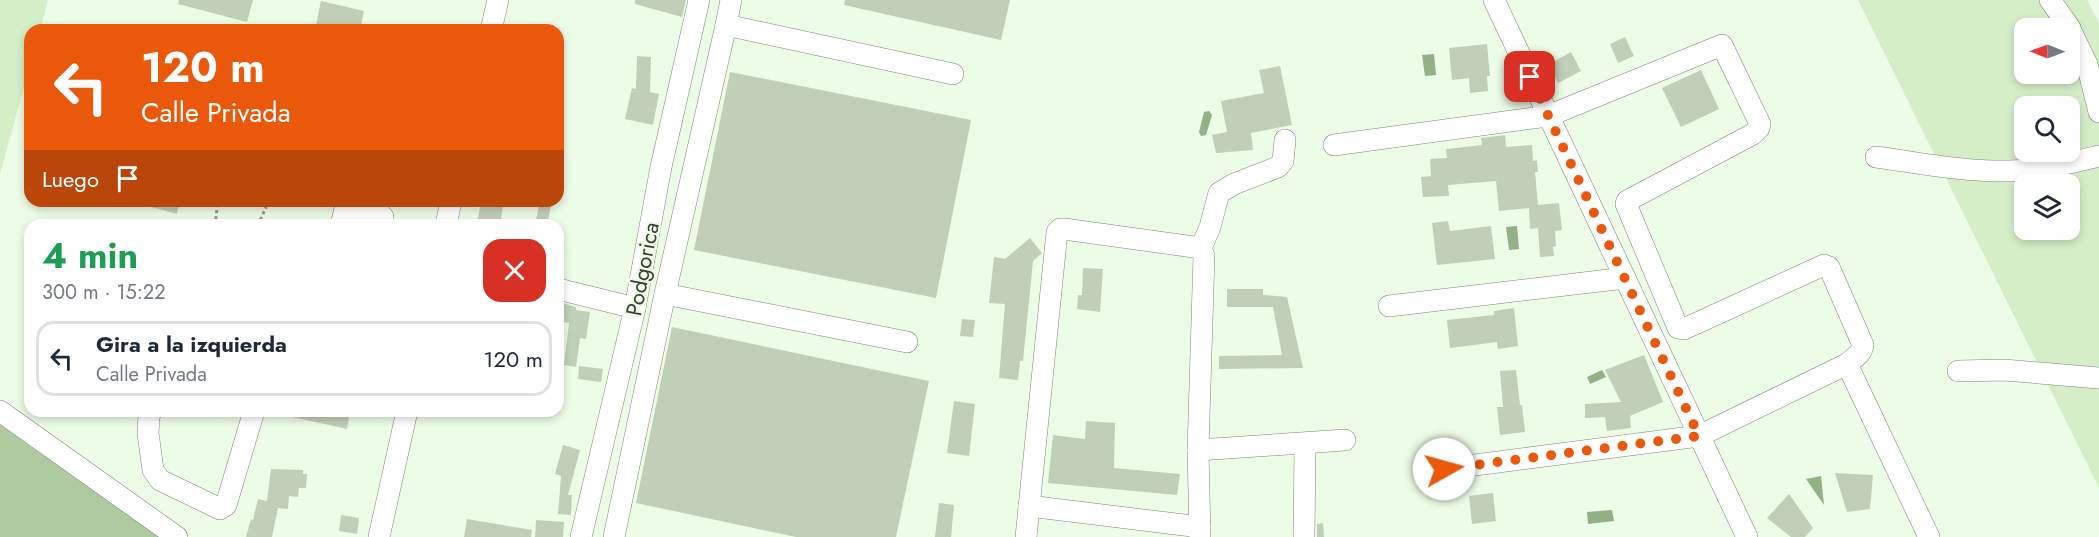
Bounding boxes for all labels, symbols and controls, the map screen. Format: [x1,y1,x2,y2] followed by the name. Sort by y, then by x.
[2014,18,2080,84] north arrow
[2014,18,2080,240] map controls
[141,37,265,98] text: 120 m
[42,48,120,126] icon: left
[1504,51,1555,102] pin
[1513,60,1546,93] icon: arrive
[141,93,291,132] text: Calle Privada
[2014,96,2080,162] button: search
[111,162,144,195] icon: arrive
[42,163,99,195] text: Luego
[2014,174,2080,240] button: layers
[617,219,667,319] street label: Podgorica
[42,229,138,281] text: 4 min
[483,239,546,302] button: close
[42,278,166,307] text: 300 m · 15:22
[96,328,287,360] text: Gira a la izquierda
[45,342,78,375] icon: left
[484,343,543,375] text: 120 m
[96,360,207,389] text: Calle Privada
[1412,437,1476,501] position arrow

